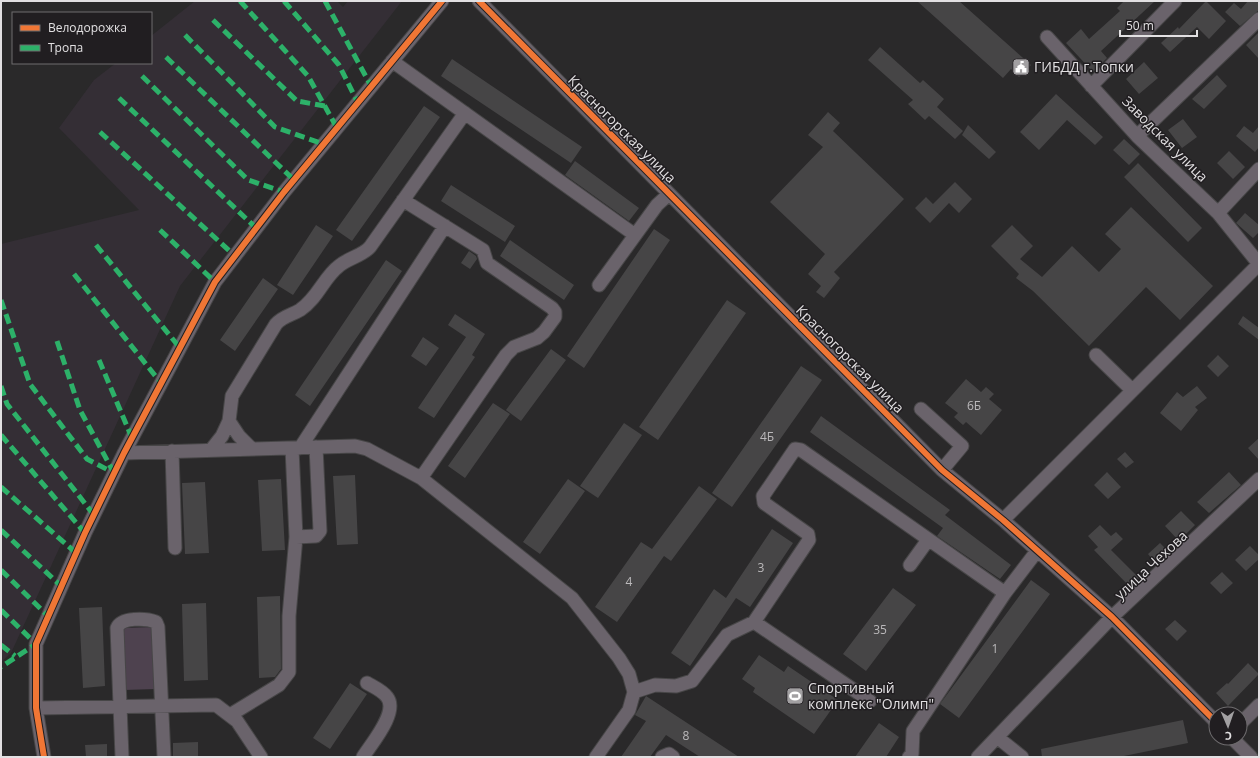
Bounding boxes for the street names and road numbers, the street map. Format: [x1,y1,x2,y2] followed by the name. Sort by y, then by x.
[564,70,681,187] street label: Красногорская улица
[1118,92,1212,186] street label: Заводская улица
[792,300,909,417] street label: Красногорская улица
[1110,526,1191,603] street label: улица Чехова

